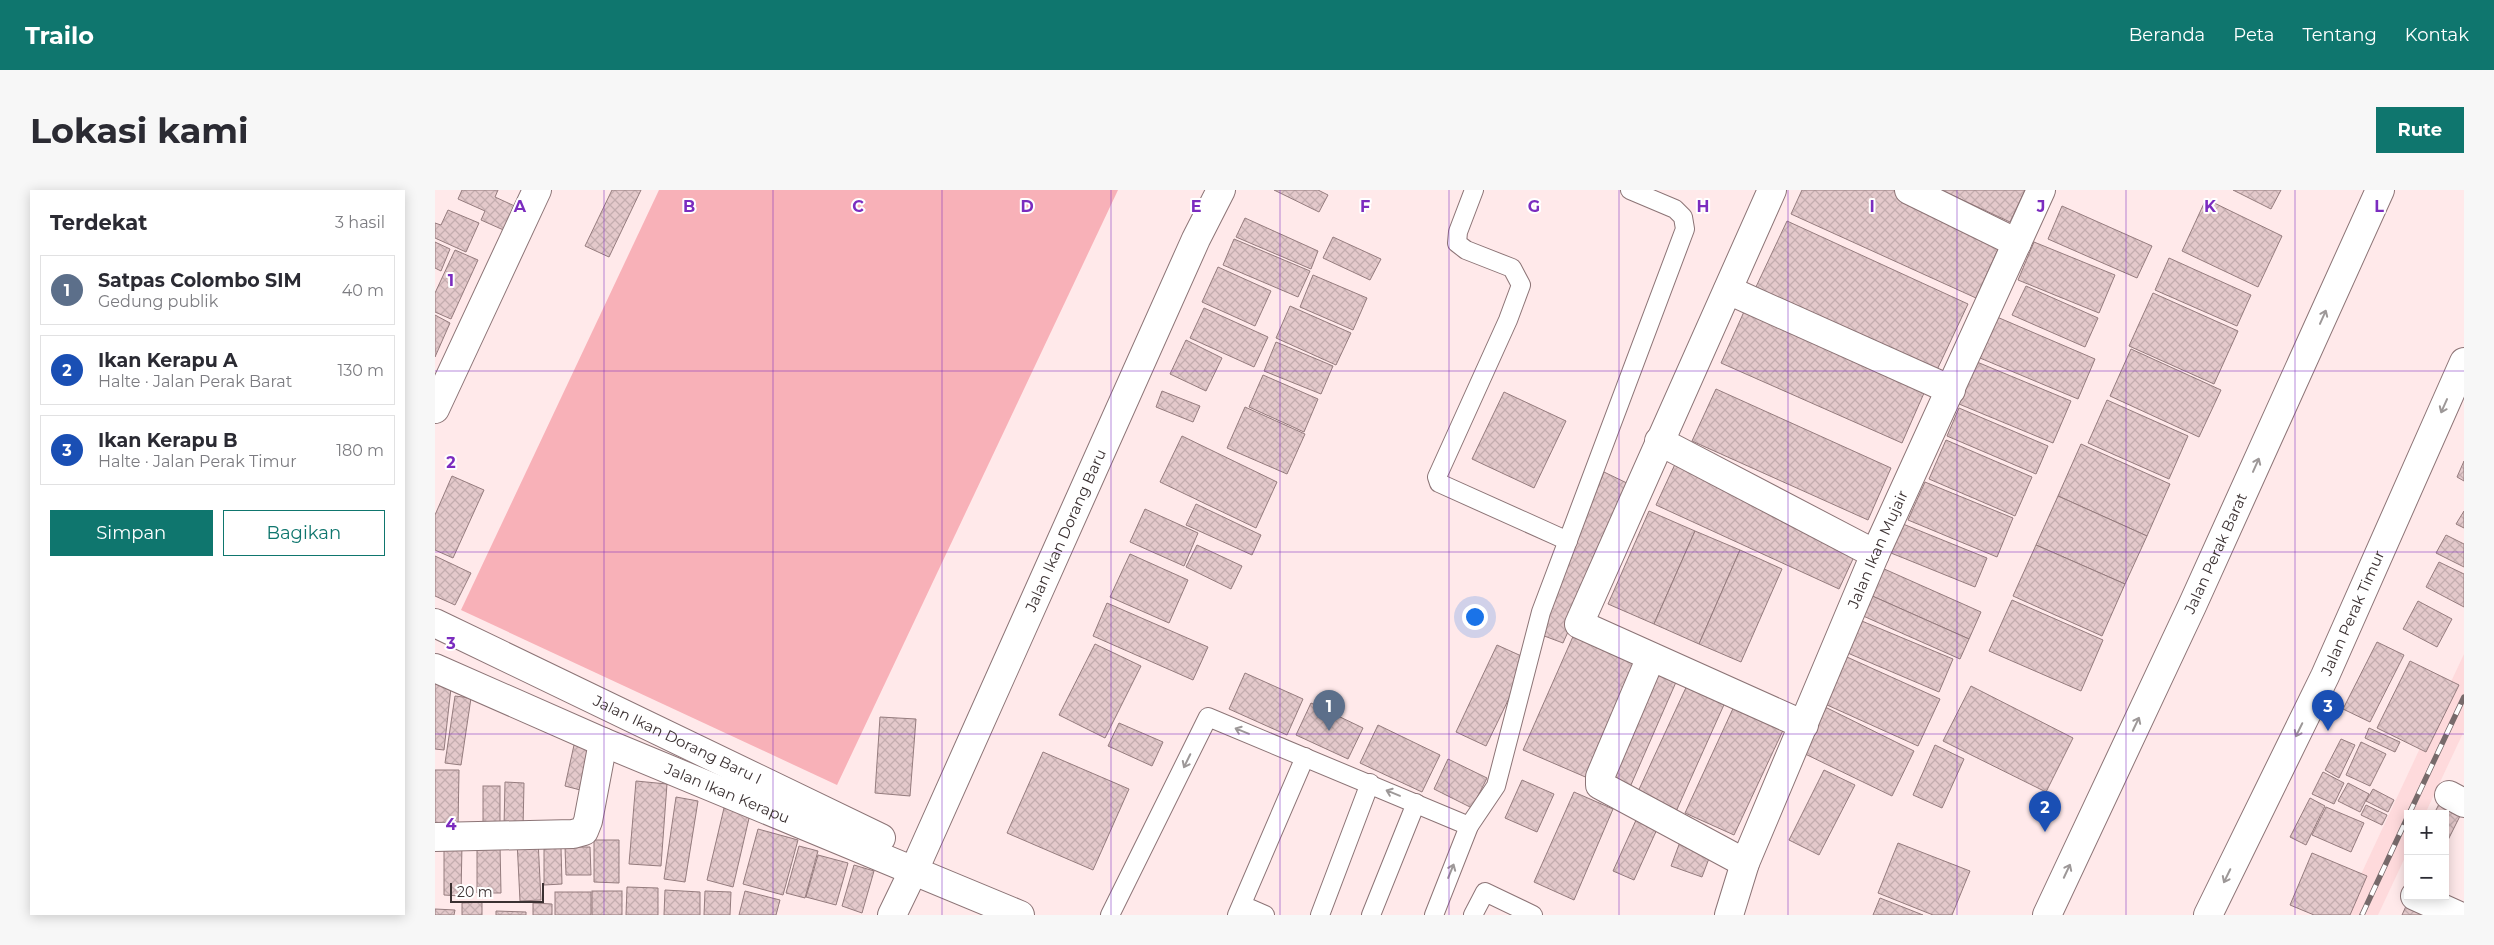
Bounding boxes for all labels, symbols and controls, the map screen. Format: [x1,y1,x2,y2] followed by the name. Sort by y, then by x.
[25,21,94,50] text: Trailo
[2129,24,2205,46] text: Beranda
[2233,24,2274,46] text: Peta
[2302,24,2377,46] text: Tentang
[2405,24,2469,46] text: Kontak
[2376,107,2464,153] button: Rute
[30,109,249,152] text: Lokasi kami
[513,197,527,216] text: A
[683,197,695,216] text: B
[852,197,864,216] text: C
[1020,197,1034,216] text: D
[1191,197,1201,216] text: E
[1360,197,1370,216] text: F
[1528,197,1540,216] text: G
[1697,197,1709,216] text: H
[1869,197,1875,216] text: I
[2036,197,2045,216] text: J
[2204,197,2217,216] text: K
[2374,197,2384,216] text: L
[50,210,147,235] text: Terdekat
[335,213,385,232] text: 3 hasil
[98,269,302,292] text: Satpas Colombo SIM
[448,271,454,290] text: 1
[64,281,70,300] text: 1
[342,281,384,300] text: 40 m
[98,292,218,311] text: Gedung publik
[2318,310,2328,325] one-way arrow
[98,349,238,372] text: Ikan Kerapu A
[62,361,72,380] text: 2
[337,361,384,380] text: 130 m
[98,372,292,391] text: Halte · Jalan Perak Barat
[2439,398,2449,413] one-way arrow
[98,429,238,452] text: Ikan Kerapu B
[62,441,72,460] text: 3
[336,441,384,460] text: 180 m
[1020,446,1110,616] street label: Jalan Ikan Dorang Baru
[98,452,297,471] text: Halte · Jalan Perak Timur
[446,453,456,472] text: 2
[2251,458,2261,473] one-way arrow
[1843,487,1912,612] street label: Jalan Ikan Mujair
[2179,490,2251,618] street label: Jalan Perak Barat
[50,510,213,556] button: Simpan
[223,510,385,556] button: Bagikan
[2316,547,2388,679] street label: Jalan Perak Timur
[1462,604,1488,630] your location
[445,634,456,653] text: 3
[589,690,765,788] street label: Jalan Ikan Dorang Baru I
[1313,690,1345,731] pin: 1
[2312,690,2344,731] pin: 3
[2132,717,2142,732] one-way arrow
[2293,722,2303,737] one-way arrow
[1235,726,1250,735] one-way arrow
[1182,753,1191,768] one-way arrow
[661,758,793,827] street label: Jalan Ikan Kerapu
[1386,787,1401,797] one-way arrow
[2029,791,2061,832] pin: 2
[2404,810,2449,900] map controls
[2404,810,2449,855] button: +
[445,815,457,834] text: 4
[2404,855,2449,900] button: −
[1447,864,1457,879] one-way arrow
[2063,864,2073,879] one-way arrow
[2222,868,2231,883] one-way arrow
[450,880,544,903] scale bar
[457,883,493,901] text: 20 m

